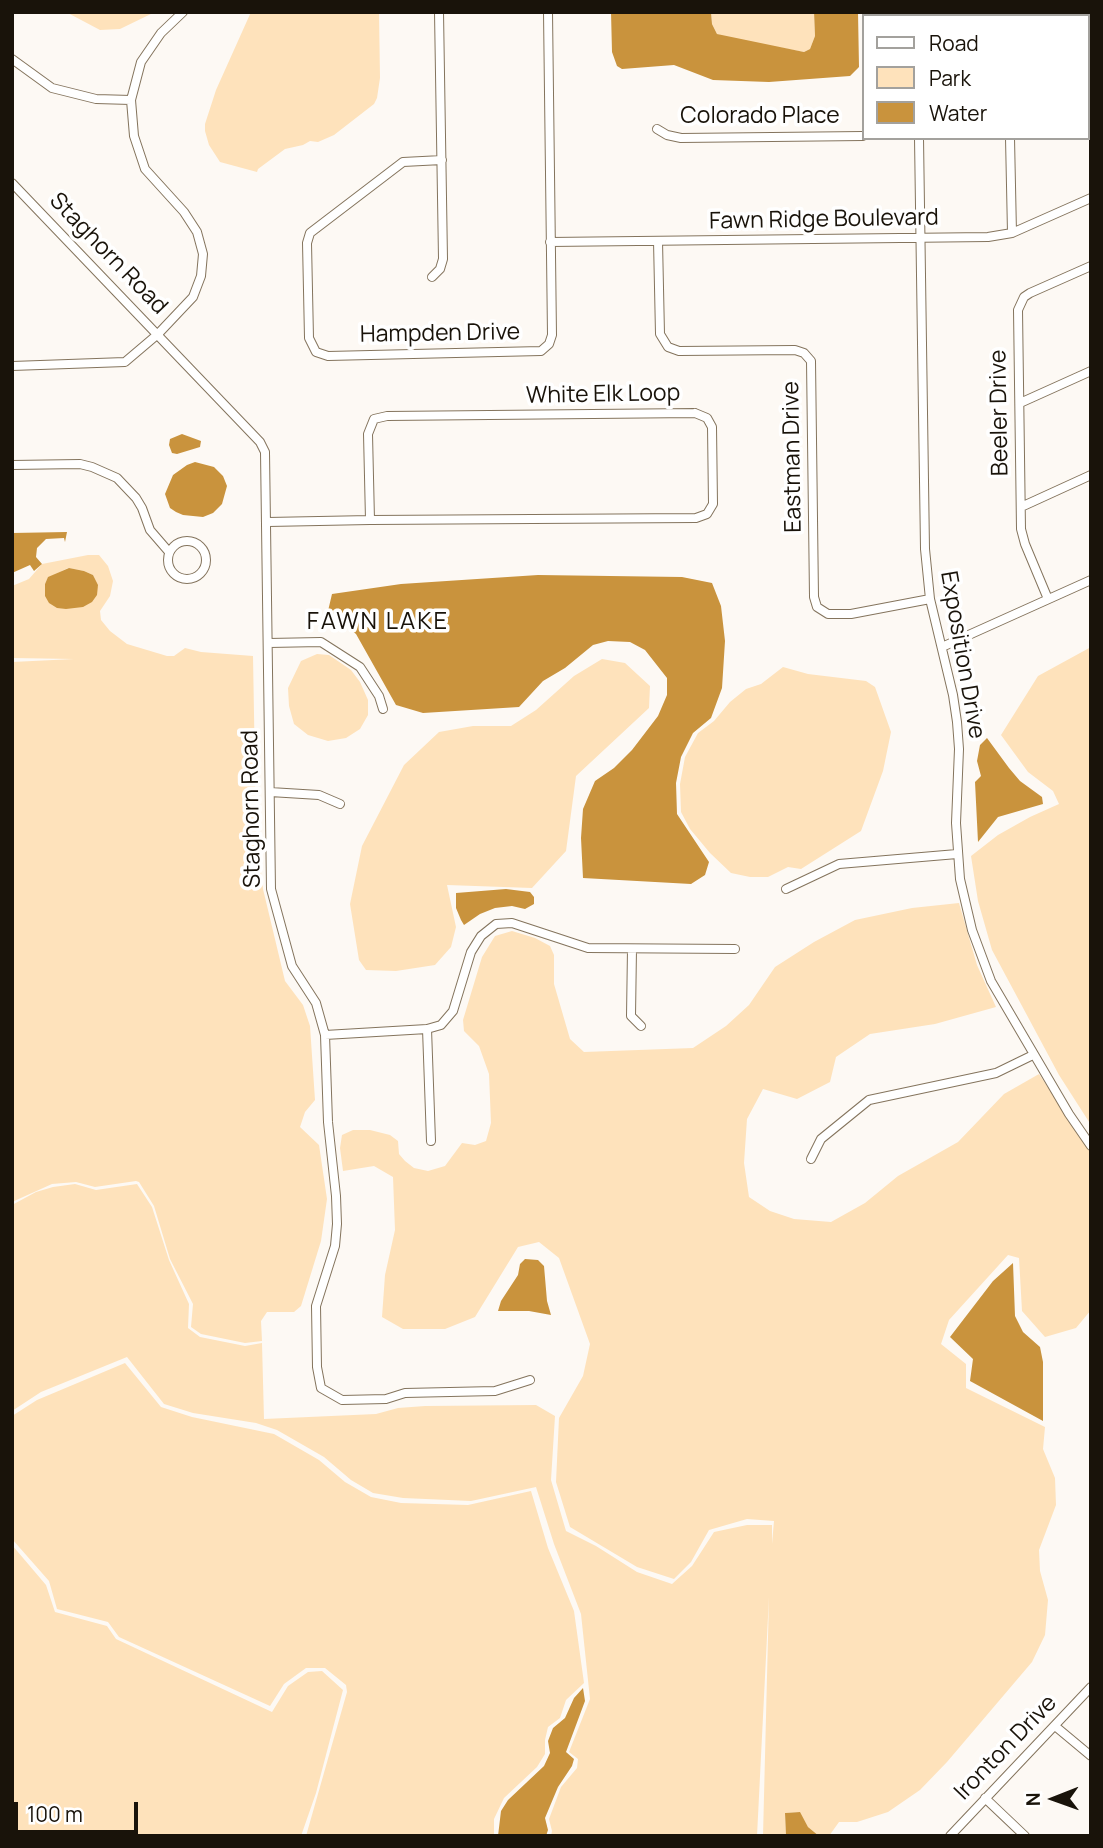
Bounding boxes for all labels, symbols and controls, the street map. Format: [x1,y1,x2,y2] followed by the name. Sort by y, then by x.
[862,14,1089,140] legend
[929,29,979,57] text: Road
[929,64,971,92] text: Park
[929,99,987,127] text: Water
[680,103,840,131] street label: Colorado Place
[43,188,173,320] street label: Staghorn Road
[709,204,939,236] street label: Fawn Ridge Boulevard
[360,319,520,349] street label: Hampden Drive
[985,350,1015,476] street label: Beeler Drive
[526,380,680,410] street label: White Elk Loop
[778,381,808,533] street label: Eastman Drive
[934,569,990,741] street label: Exposition Drive
[308,608,448,636] district label: FAWN LAKE
[237,730,267,888] street label: Staghorn Road
[949,1690,1063,1806] street label: Ironton Drive
[1019,1764,1089,1834] north arrow
[18,1788,142,1832] scale bar
[1020,1792,1046,1806] text: N
[27,1800,83,1828] text: 100 m

